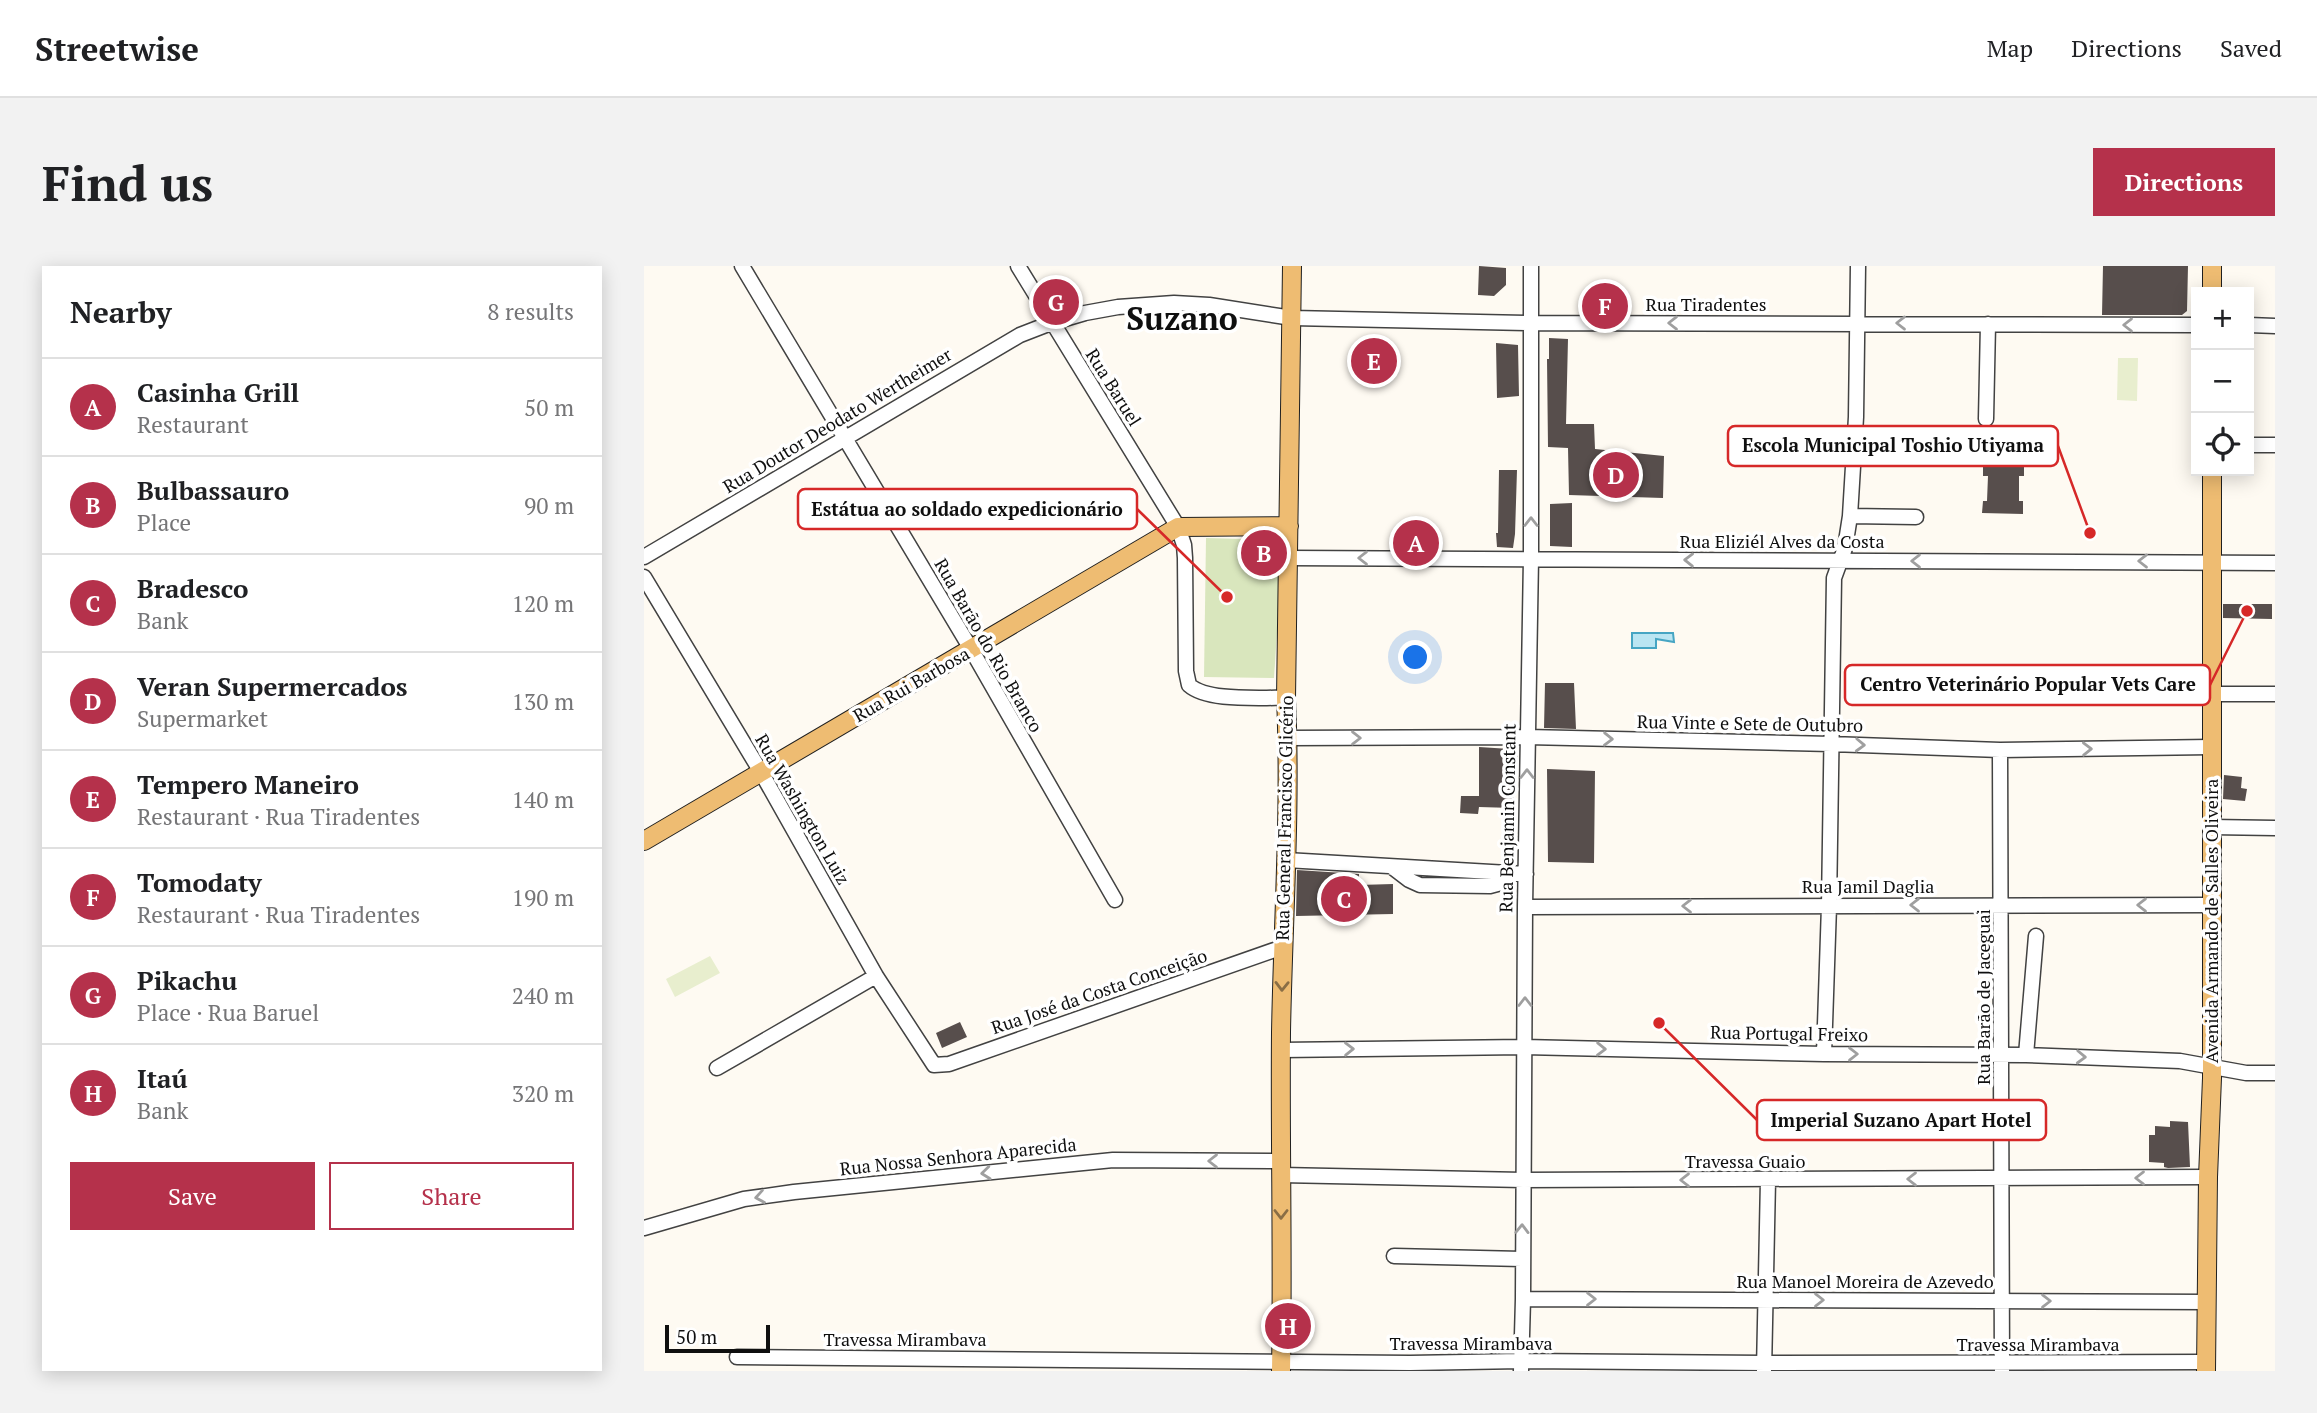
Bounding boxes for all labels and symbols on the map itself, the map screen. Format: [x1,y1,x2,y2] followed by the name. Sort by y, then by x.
[1033,276,1079,328] pin: G
[1582,280,1628,332] pin: F
[1645,292,1767,316] street label: Rua Tiradentes
[1126,297,1238,339] district label: Suzano
[1667,315,1678,331] one-way arrow
[1895,315,1905,331] one-way arrow
[2122,317,2133,333] one-way arrow
[1351,335,1397,387] pin: E
[718,342,956,498] street label: Rua Doutor Deodato Wertheimer
[1081,344,1147,430] street label: Rua Baruel
[1728,426,2058,466] callout: Escola Municipal Toshio Utiyama
[1742,432,2044,457] text: Escola Municipal Toshio Utiyama
[1593,449,1639,501] pin: D
[798,489,1137,529] callout: Estátua ao soldado expedicionário
[811,496,1123,521] text: Estátua ao soldado expedicionário
[1393,517,1439,569] pin: A
[1523,517,1539,527] one-way arrow
[1241,527,1287,579] pin: B
[1679,529,1885,553] street label: Rua Eliziél Alves da Costa
[1357,550,1368,566] one-way arrow
[1683,552,1694,567] one-way arrow
[1910,553,1921,569] one-way arrow
[2138,553,2148,569] one-way arrow
[929,554,1049,736] street label: Rua Barão do Rio Branco
[1398,640,1432,674] your location
[848,641,974,727] street label: Rua Rui Barbosa
[1845,665,2210,705] callout: Centro Veterinário Popular Vets Care
[1860,671,2196,696] text: Centro Veterinário Popular Vets Care
[1270,695,1298,941] street label: Rua General Francisco Glicério
[1637,709,1863,737] street label: Rua Vinte e Sete de Outubro
[1493,723,1521,913] street label: Rua Benjamin Constant
[750,729,856,889] street label: Rua Washington Luiz
[1351,730,1362,746] one-way arrow
[1603,731,1614,747] one-way arrow
[1854,737,1865,752] one-way arrow
[2082,741,2093,756] one-way arrow
[1519,769,1535,779] one-way arrow
[2199,779,2223,1063] street label: Avenida Armando de Salles Oliveira
[1321,873,1367,925] pin: C
[1802,874,1934,898] street label: Rua Jamil Daglia
[1909,897,1920,913] one-way arrow
[2137,897,2147,913] one-way arrow
[1682,898,1692,914] one-way arrow
[1971,909,1995,1085] street label: Rua Barão de Jaceguai
[988,943,1210,1039] street label: Rua José da Costa Conceição
[1274,982,1290,992] one-way arrow
[1517,996,1532,1007] one-way arrow
[1710,1020,1868,1046] street label: Rua Portugal Freixo
[1345,1041,1355,1057] one-way arrow
[1597,1041,1607,1057] one-way arrow
[1849,1046,1859,1062] one-way arrow
[2076,1049,2087,1064] one-way arrow
[1757,1100,2046,1140] callout: Imperial Suzano Apart Hotel
[1771,1107,2031,1132] text: Imperial Suzano Apart Hotel
[838,1132,1078,1180] street label: Rua Nossa Senhora Aparecida
[1685,1149,1805,1173] street label: Travessa Guaio
[1207,1153,1217,1169] one-way arrow
[980,1165,991,1180] one-way arrow
[2134,1170,2145,1186] one-way arrow
[1907,1171,1917,1187] one-way arrow
[1679,1172,1690,1188] one-way arrow
[754,1188,766,1203] one-way arrow
[1273,1209,1289,1220] one-way arrow
[1515,1224,1530,1235] one-way arrow
[1736,1269,1994,1293] street label: Rua Manoel Moreira de Azevedo
[1587,1291,1597,1307] one-way arrow
[1814,1292,1825,1308] one-way arrow
[2042,1293,2052,1309] one-way arrow
[1265,1300,1311,1352] pin: H
[665,1322,770,1354] scale bar
[823,1327,987,1351] street label: Travessa Mirambava
[1389,1331,1553,1355] street label: Travessa Mirambava
[1956,1332,2120,1356] street label: Travessa Mirambava

